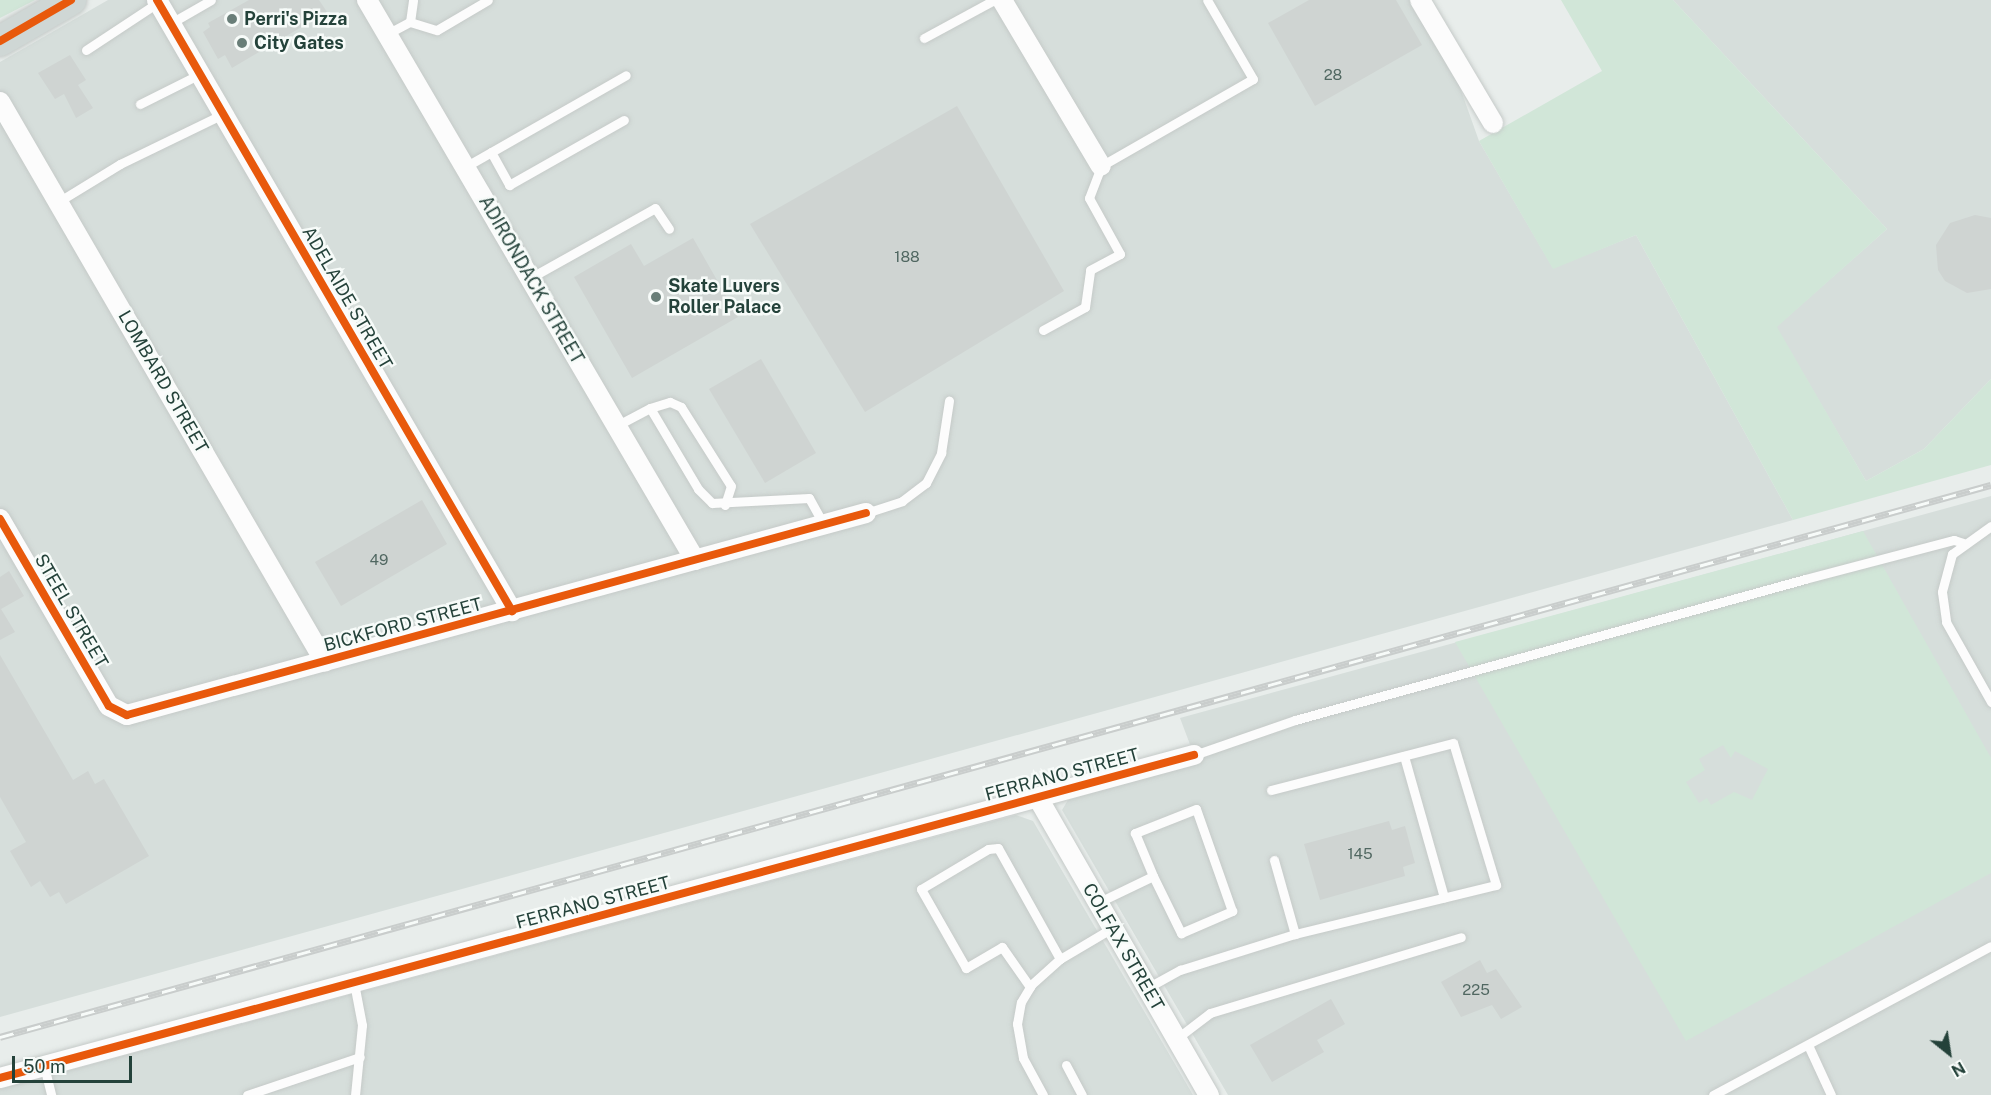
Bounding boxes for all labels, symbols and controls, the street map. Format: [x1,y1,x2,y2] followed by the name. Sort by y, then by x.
[244,8,348,30] place label: Perri's Pizza
[225,12,239,26] marker: Perri's Pizza
[254,32,344,54] place label: City Gates
[235,36,249,50] marker: City Gates
[1324,66,1342,84] house number: 28
[474,192,588,368] street label: ADIRONDACK STREET
[297,223,397,373] street label: ADELAIDE STREET
[894,248,920,266] house number: 188
[668,276,781,318] place label: Skate Luvers Roller Palace
[649,290,663,304] marker: Skate Luvers Roller Palace
[113,307,213,457] street label: LOMBARD STREET
[30,550,112,672] street label: STEEL STREET
[370,551,388,569] house number: 49
[321,593,485,657] street label: BICKFORD STREET
[983,744,1141,806] street label: FERRANO STREET
[1347,845,1373,863] house number: 145
[514,872,672,934] street label: FERRANO STREET
[1078,879,1168,1015] street label: COLFAX STREET
[1462,981,1490,999] house number: 225
[1919,1023,1979,1083] north arrow
[15,1044,135,1082] scale bar
[23,1056,66,1077] text: 50 m
[1948,1058,1968,1080] text: N

